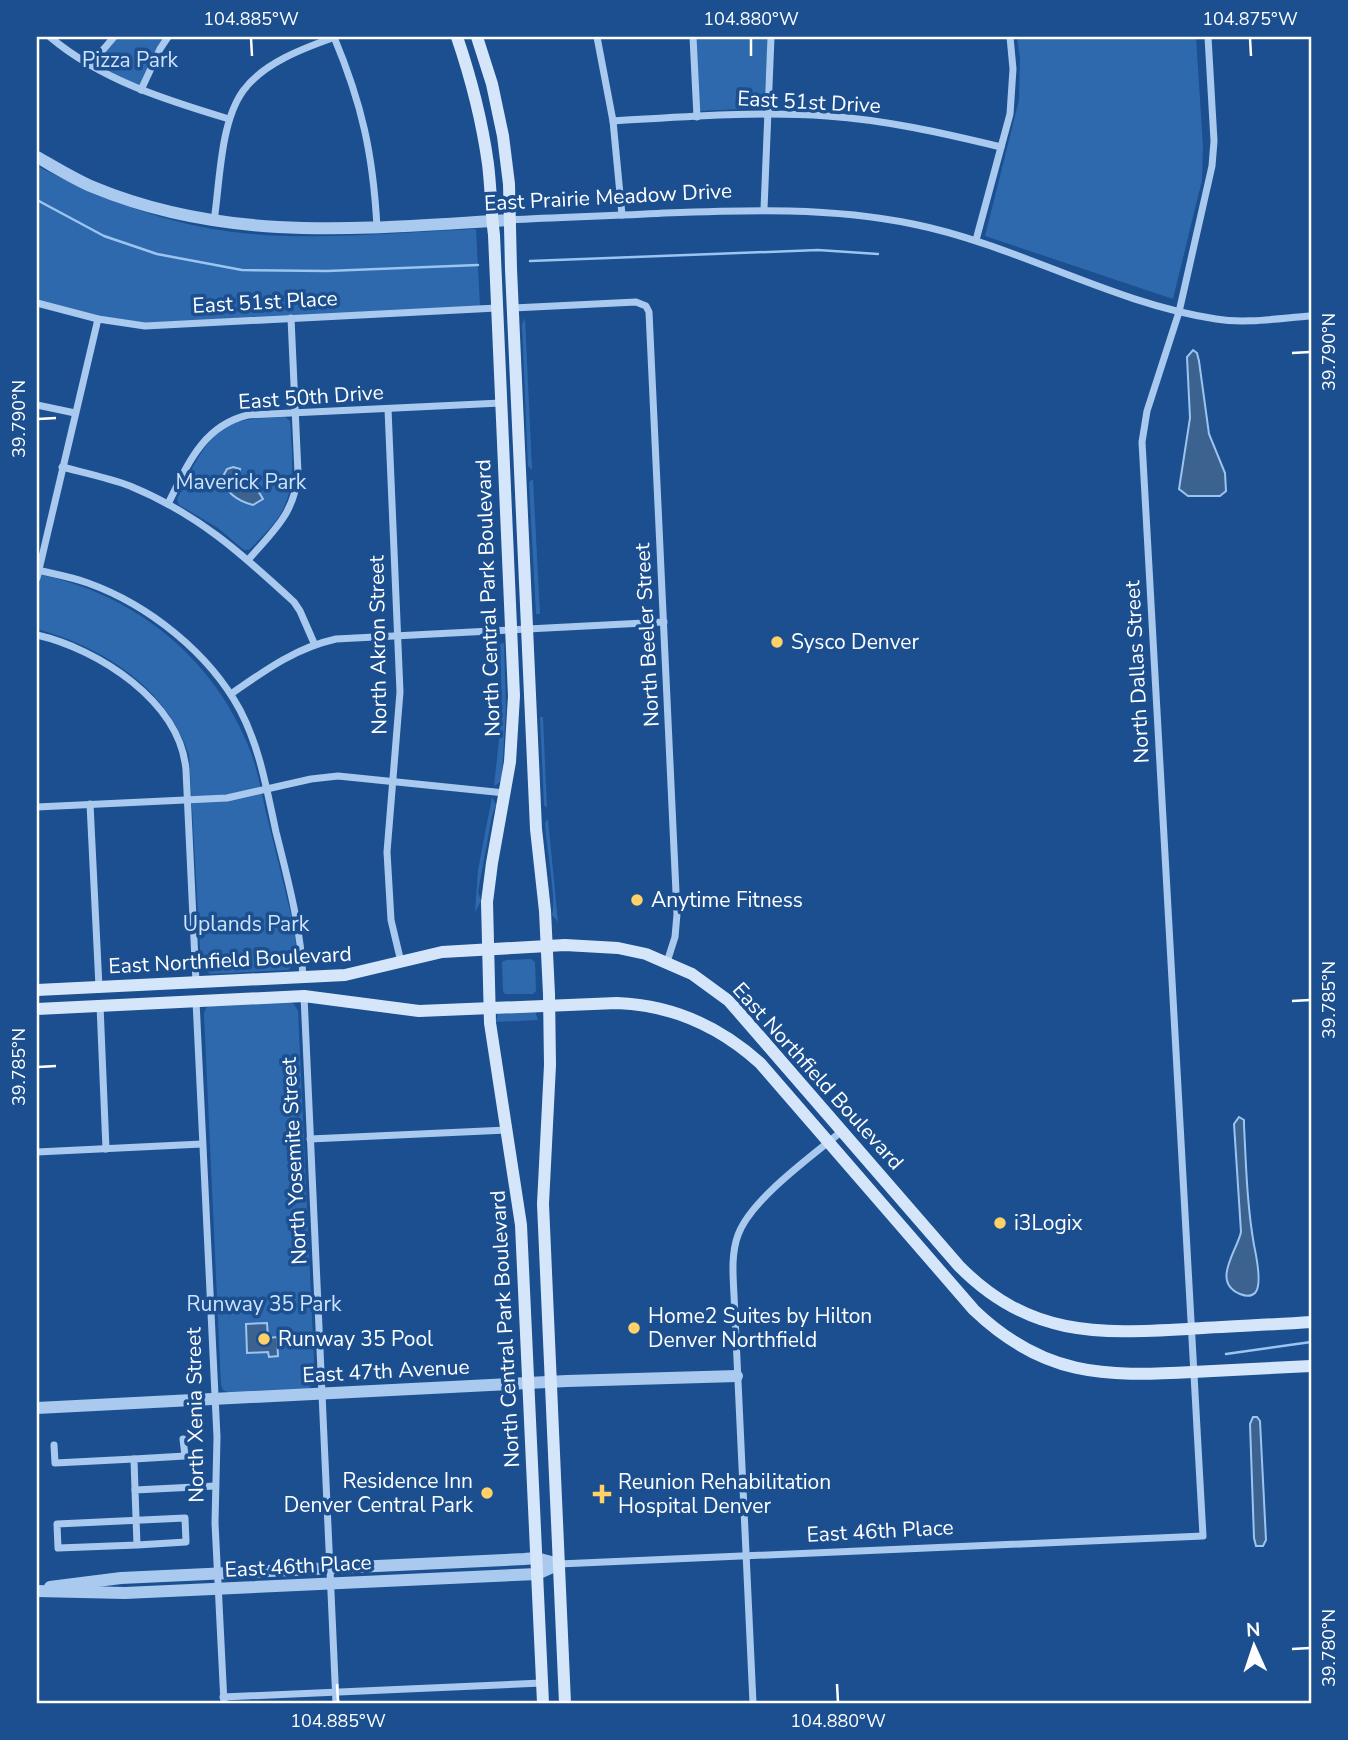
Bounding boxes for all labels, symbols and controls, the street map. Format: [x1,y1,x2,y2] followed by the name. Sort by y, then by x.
[203,7,299,31] text: 104.885°W
[703,7,799,31] text: 104.880°W
[1202,7,1298,31] text: 104.875°W
[82,46,178,74] park label: Pizza Park
[737,84,881,120] street label: East 51st Drive
[483,177,733,217] street label: East Prairie Meadow Drive
[192,284,338,320] street label: East 51st Place
[1317,313,1341,391] text: 39.790°N
[237,378,385,416] street label: East 50th Drive
[7,380,31,458] text: 39.790°N
[469,459,507,737] street label: North Central Park Boulevard
[176,468,307,496] park label: Maverick Park
[628,542,666,728] street label: North Beeler Street
[362,554,394,735] street label: North Akron Street
[1118,579,1156,764] street label: North Dallas Street
[791,628,919,656] place label: Sysco Denver
[769,634,785,650] marker: Sysco Denver
[651,886,803,914] place label: Anytime Fitness
[629,892,645,908] marker: Anytime Fitness
[183,910,310,938] park label: Uplands Park
[108,940,352,980] street label: East Northfield Boulevard
[1317,961,1341,1039] text: 39.785°N
[726,976,910,1176] street label: East Northfield Boulevard
[7,1028,31,1106] text: 39.785°N
[275,1056,313,1265] street label: North Yosemite Street
[484,1190,526,1468] street label: North Central Park Boulevard
[1014,1209,1083,1237] place label: i3Logix
[992,1215,1008,1231] marker: i3Logix
[187,1290,342,1318] park label: Runway 35 Park
[648,1302,872,1354] place label: Home2 Suites by Hilton Denver Northfield
[626,1320,642,1336] marker: Home2 Suites by Hilton Denver Northfield
[278,1325,434,1353] place label: Runway 35 Pool
[179,1326,211,1503] street label: North Xenia Street
[256,1331,272,1347] marker: Runway 35 Pool
[302,1353,470,1389] street label: East 47th Avenue
[284,1467,473,1519] place label: Residence Inn Denver Central Park
[618,1468,831,1520] place label: Reunion Rehabilitation Hospital Denver
[592,1484,612,1504] marker: Reunion Rehabilitation Hospital Denver
[479,1485,495,1501] marker: Residence Inn Denver Central Park
[806,1513,954,1549] street label: East 46th Place
[224,1548,372,1584] street label: East 46th Place
[1317,1609,1341,1687] text: 39.780°N
[1218,1610,1288,1680] north arrow
[1245,1617,1261,1643] text: N
[290,1709,386,1733] text: 104.885°W
[790,1709,886,1733] text: 104.880°W

